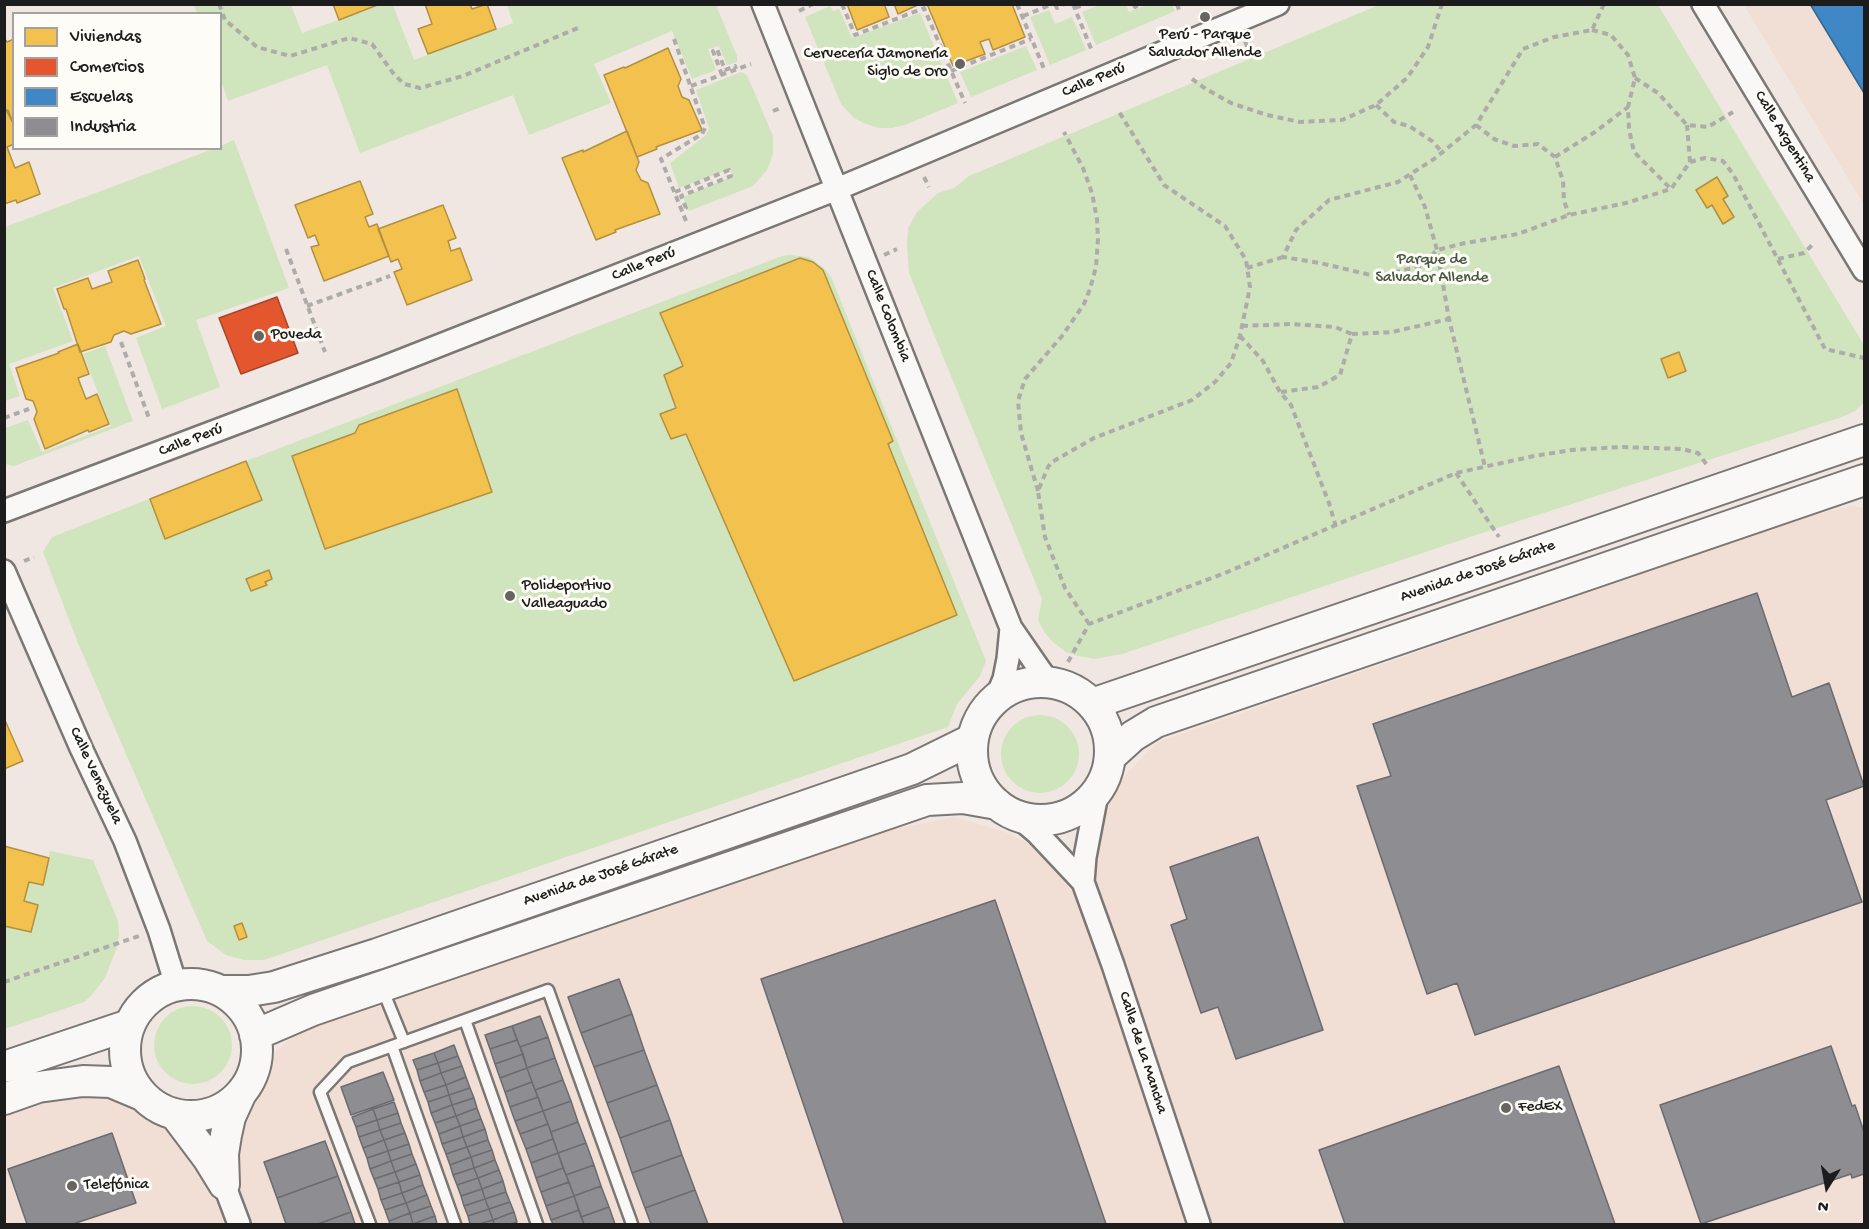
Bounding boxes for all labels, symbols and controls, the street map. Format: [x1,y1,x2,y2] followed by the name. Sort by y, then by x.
[1198,10,1212,24] marker: Perú - Parque Salvador Allende
[12,12,222,150] legend
[1149,26,1261,64] place label: Perú - Parque Salvador Allende
[70,27,141,48] text: Viviendas
[804,45,948,83] place label: Cervecería Jamonería Siglo de Oro
[70,57,144,78] text: Comercios
[953,57,967,71] marker: Cervecería Jamonería Siglo de Oro
[1059,59,1129,103] street label: Calle Perú
[70,87,132,108] text: Escuelas
[1749,88,1819,186] street label: Calle Argentina
[70,117,136,138] text: Industria
[609,244,679,286] street label: Calle Perú
[1376,251,1488,289] park label: Parque de Salvador Allende
[860,267,914,365] street label: Calle Colombia
[271,326,322,346] place label: Poveda
[252,329,266,343] marker: Poveda
[156,420,226,462] street label: Calle Perú
[1398,536,1558,608] street label: Avenida de José Gárate
[522,577,611,615] place label: Polideportivo Valleaguado
[503,589,517,603] marker: Polideportivo Valleaguado
[64,724,126,828] street label: Calle Venezuela
[521,840,681,912] street label: Avenida de José Gárate
[1113,990,1171,1116] street label: Calle de La Mancha
[1518,1098,1562,1118] place label: FedEX
[1499,1101,1513,1115] marker: FedEX
[1797,1157,1857,1217] north arrow
[84,1176,149,1196] place label: Telefónica
[65,1179,79,1193] marker: Telefónica
[1817,1195,1830,1215] text: N

